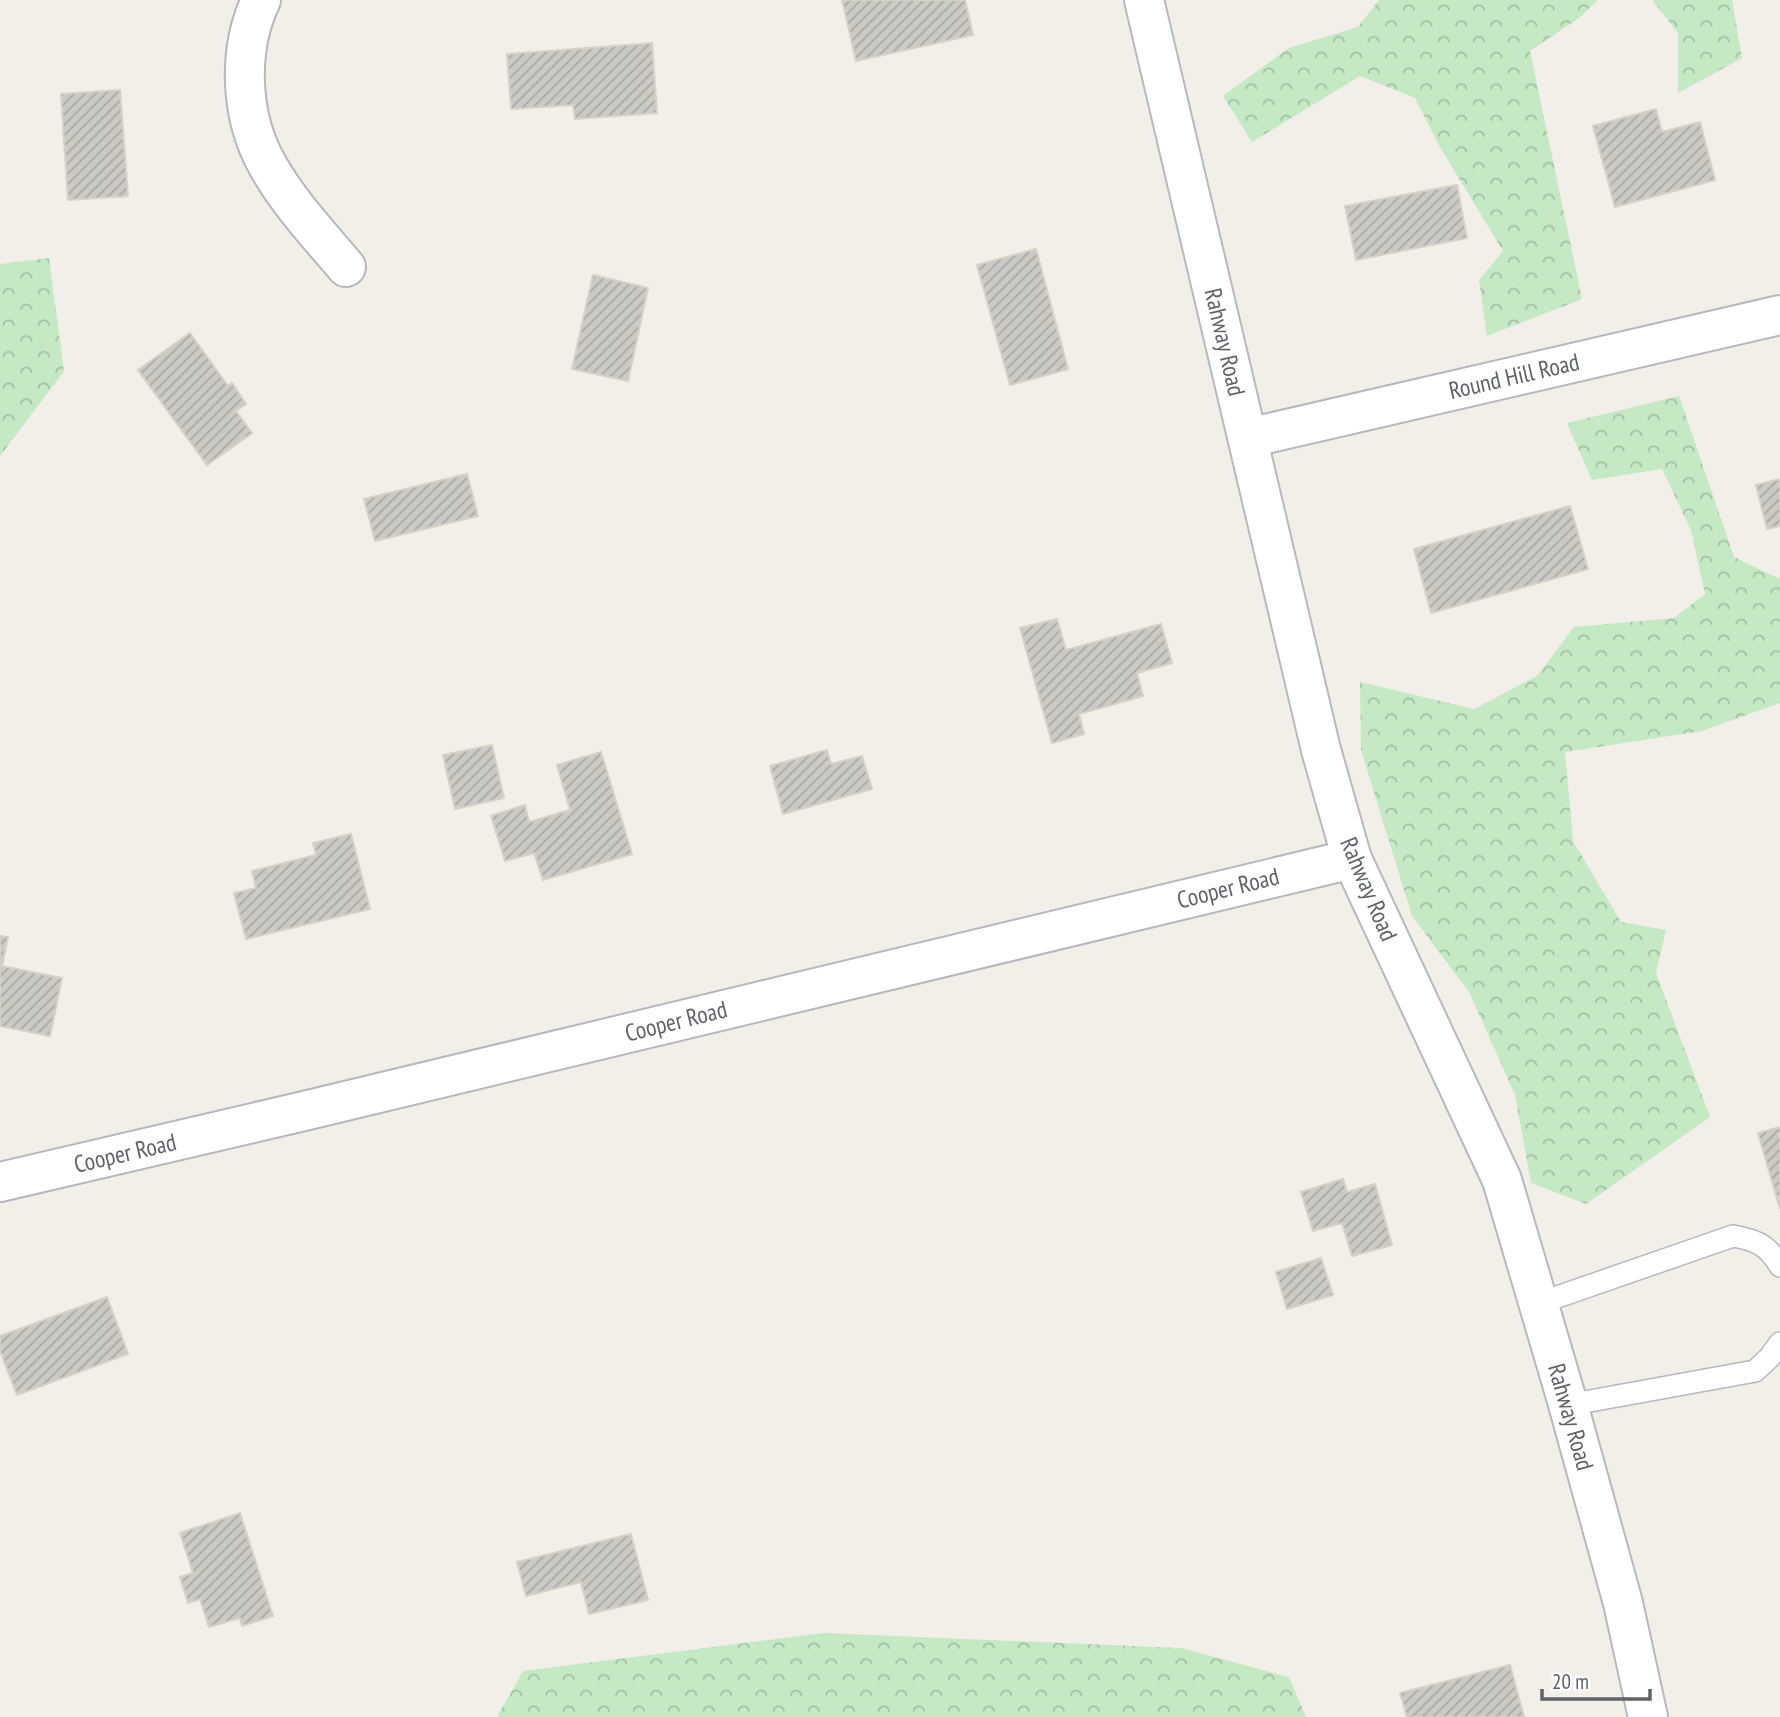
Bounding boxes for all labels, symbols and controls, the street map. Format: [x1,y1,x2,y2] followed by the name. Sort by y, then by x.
[1198,285,1252,399] street label: Rahway Road
[1446,346,1582,406] street label: Round Hill Road
[1333,832,1405,946] street label: Rahway Road
[1174,860,1282,916] street label: Cooper Road
[622,993,730,1049] street label: Cooper Road
[71,1126,179,1180] street label: Cooper Road
[1541,1360,1601,1474] street label: Rahway Road
[1542,1658,1650,1702] scale bar
[1552,1668,1589,1695] text: 20 m

